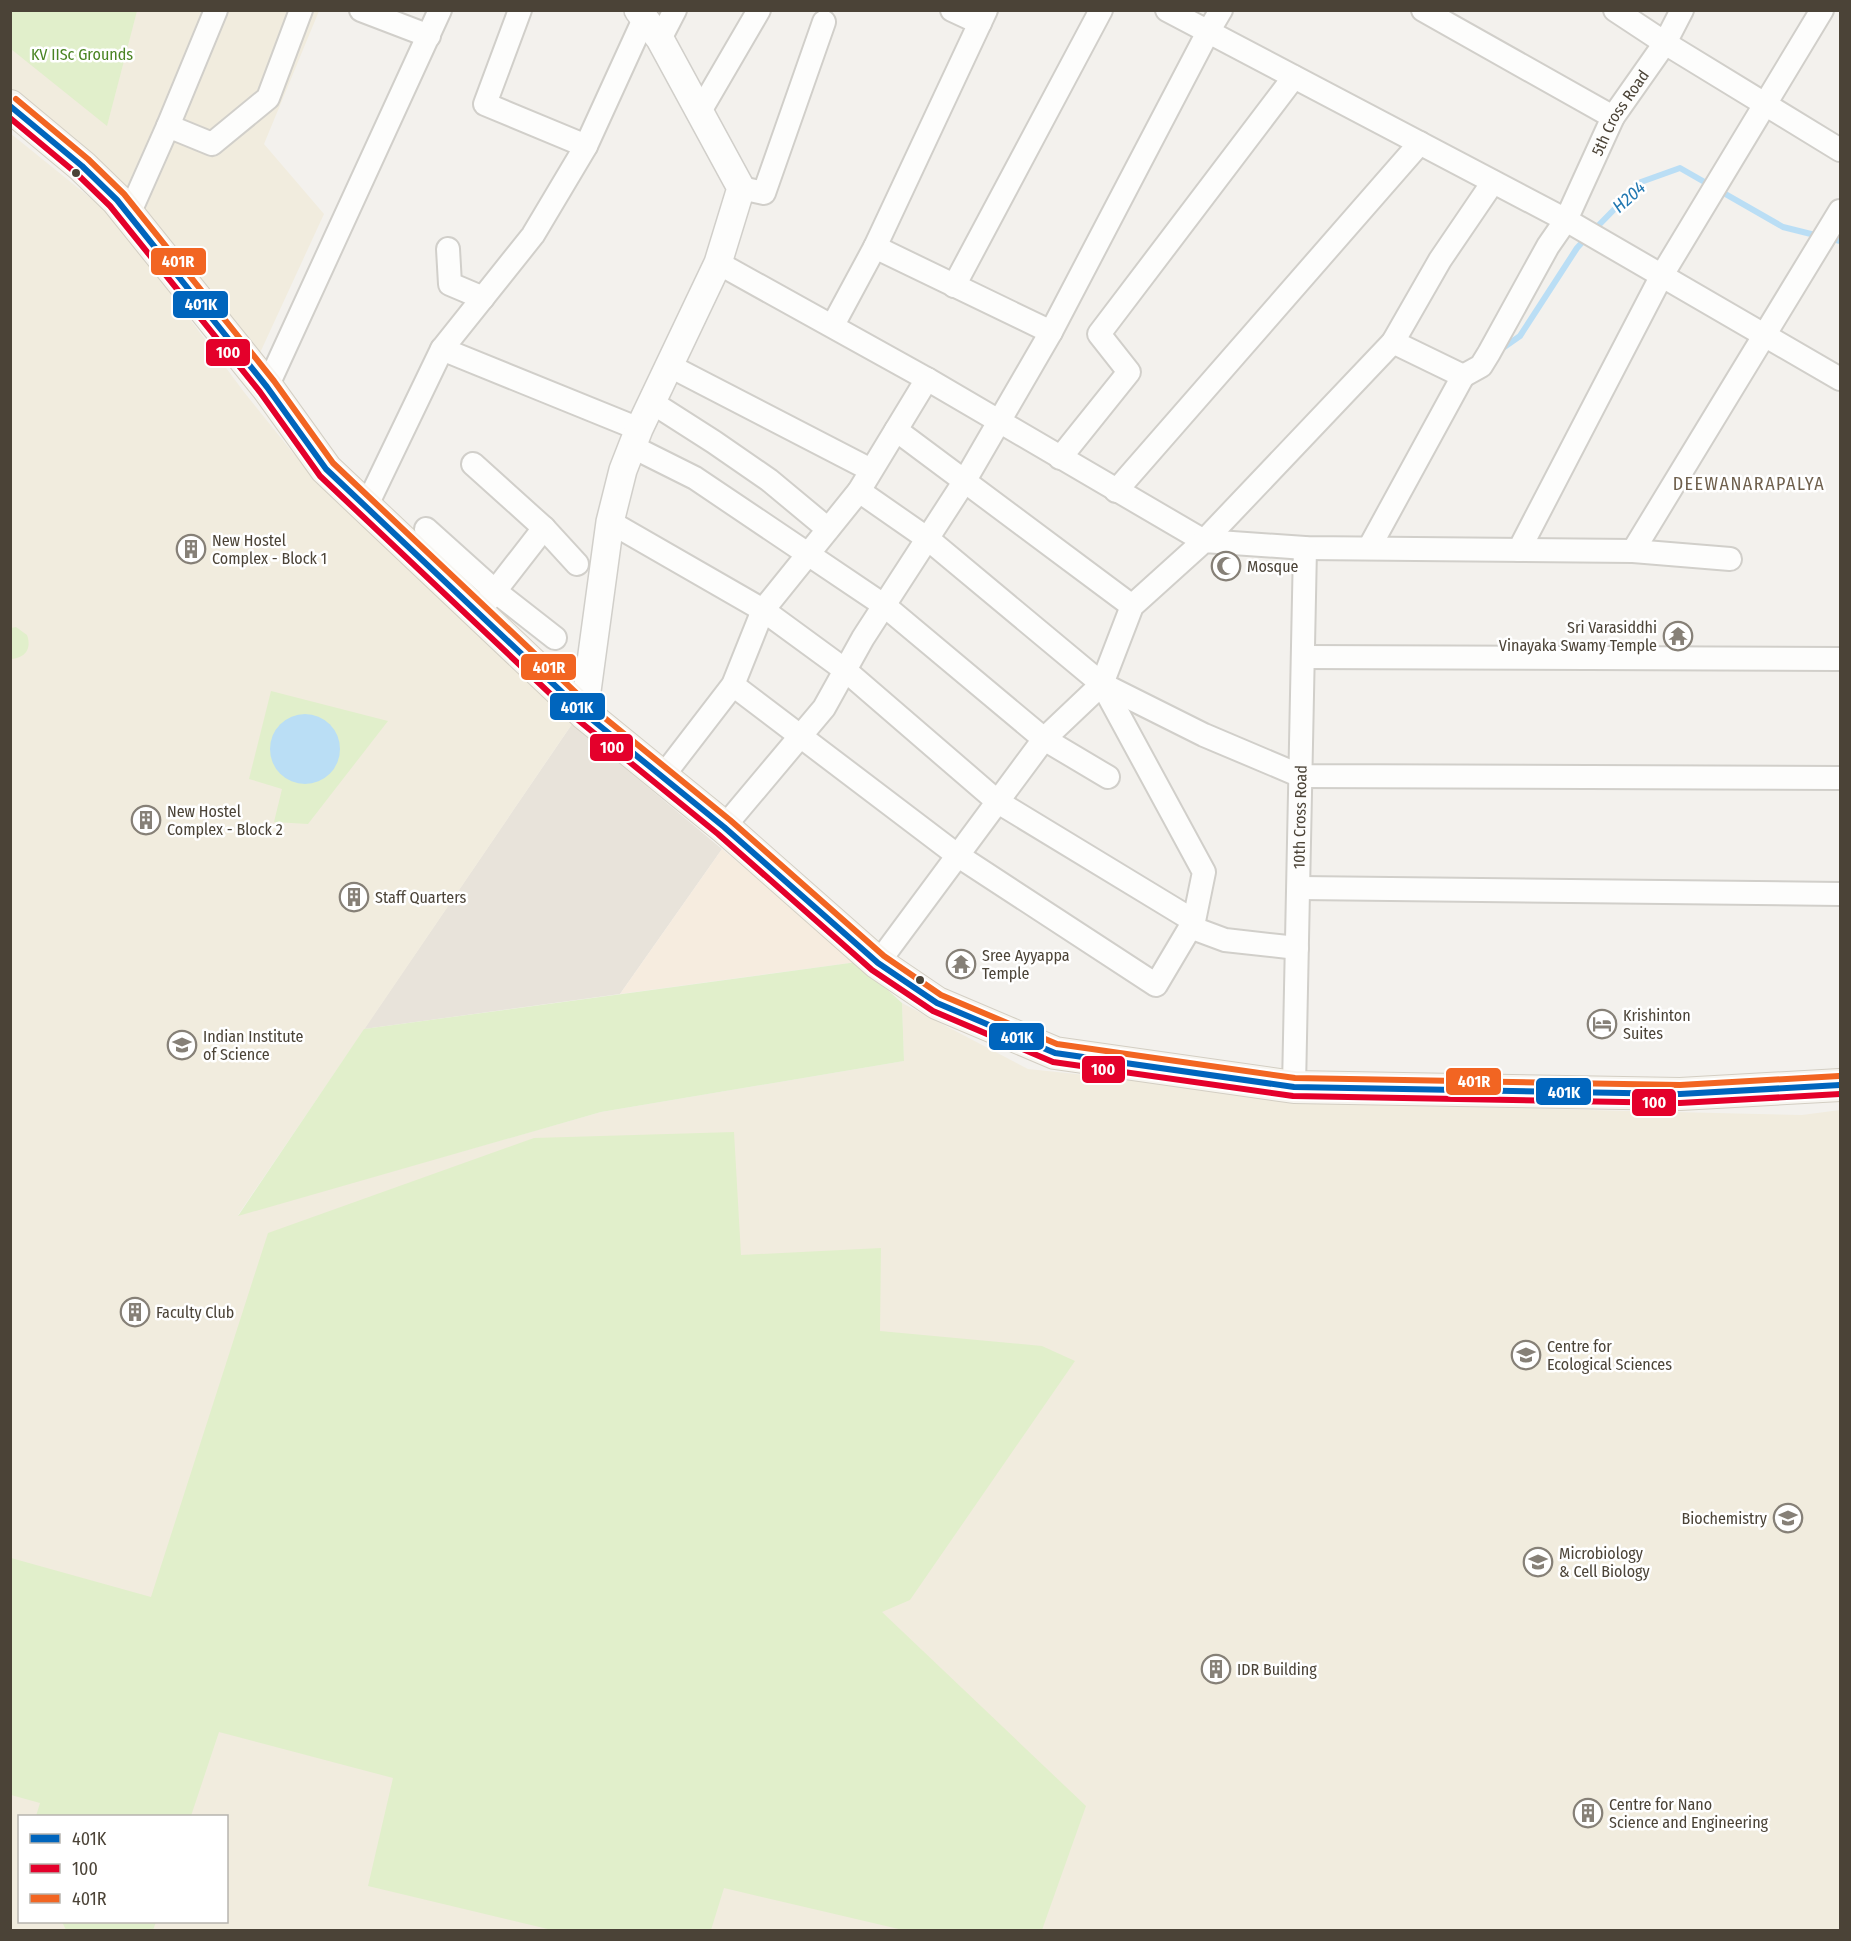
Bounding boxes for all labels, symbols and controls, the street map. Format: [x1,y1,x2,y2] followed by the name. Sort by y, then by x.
[31,45,133,64] park label: KV IISc Grounds
[1588,66,1653,159] street label: 5th Cross Road
[70,167,82,179] unlabelled marker
[1608,176,1650,218] water label: H204
[150,247,207,276] line badge: 401R
[162,252,195,271] text: 401R
[172,290,229,319] line badge: 401K
[185,295,218,314] text: 401K
[205,338,251,367] line badge: 100
[216,343,240,362] text: 100
[1673,473,1825,495] district label: DEEWANARAPALYA
[212,531,327,568] place label: New Hostel Complex - Block 1
[175,533,207,565] building icon: New Hostel Complex - Block 1
[1210,550,1242,582] mosque icon: Mosque
[1247,557,1299,576] place label: Mosque
[1499,618,1657,655] place label: Sri Varasiddhi Vinayaka Swamy Temple
[1662,620,1694,652] temple icon: Sri Varasiddhi Vinayaka Swamy Temple
[520,653,577,681] line badge: 401R
[533,658,566,677] text: 401R
[549,692,606,721] line badge: 401K
[561,698,594,717] text: 401K
[589,733,634,762] line badge: 100
[600,738,624,757] text: 100
[1289,765,1311,869] street label: 10th Cross Road
[167,802,283,839] place label: New Hostel Complex - Block 2
[130,804,162,836] building icon: New Hostel Complex - Block 2
[338,881,370,913] building icon: Staff Quarters
[375,888,467,907] place label: Staff Quarters
[982,946,1070,983] place label: Sree Ayyappa Temple
[945,948,977,980] temple icon: Sree Ayyappa Temple
[914,974,926,986] unlabelled marker
[1623,1006,1691,1043] place label: Krishinton Suites
[1586,1008,1618,1040] hotel icon: Krishinton Suites
[988,1022,1045,1051] line badge: 401K
[203,1027,304,1064] place label: Indian Institute of Science
[1001,1028,1034,1047] text: 401K
[166,1029,198,1061] school or university icon: Indian Institute of Science
[1081,1055,1126,1084] line badge: 100
[1091,1060,1115,1079] text: 100
[1445,1067,1502,1096] line badge: 401R
[1458,1072,1491,1091] text: 401R
[1535,1077,1592,1106] line badge: 401K
[1548,1083,1581,1102] text: 401K
[1631,1088,1677,1117] line badge: 100
[1642,1093,1666,1112] text: 100
[119,1296,151,1328] building icon: Faculty Club
[156,1303,234,1322] place label: Faculty Club
[1547,1337,1672,1374] place label: Centre for Ecological Sciences
[1510,1339,1542,1371] school or university icon: Centre for Ecological Sciences
[1772,1502,1804,1534] school or university icon: Biochemistry
[1681,1509,1768,1528] place label: Biochemistry
[1559,1544,1651,1581] place label: Microbiology & Cell Biology
[1522,1546,1554,1578] school or university icon: Microbiology & Cell Biology
[1200,1653,1232,1685] building icon: IDR Building
[1237,1660,1317,1679] place label: IDR Building
[1609,1795,1769,1832] place label: Centre for Nano Science and Engineering
[1572,1797,1604,1829] building icon: Centre for Nano Science and Engineering
[18,1815,228,1923] legend
[72,1828,107,1850] text: 401K
[72,1858,98,1880] text: 100
[72,1888,107,1910] text: 401R

